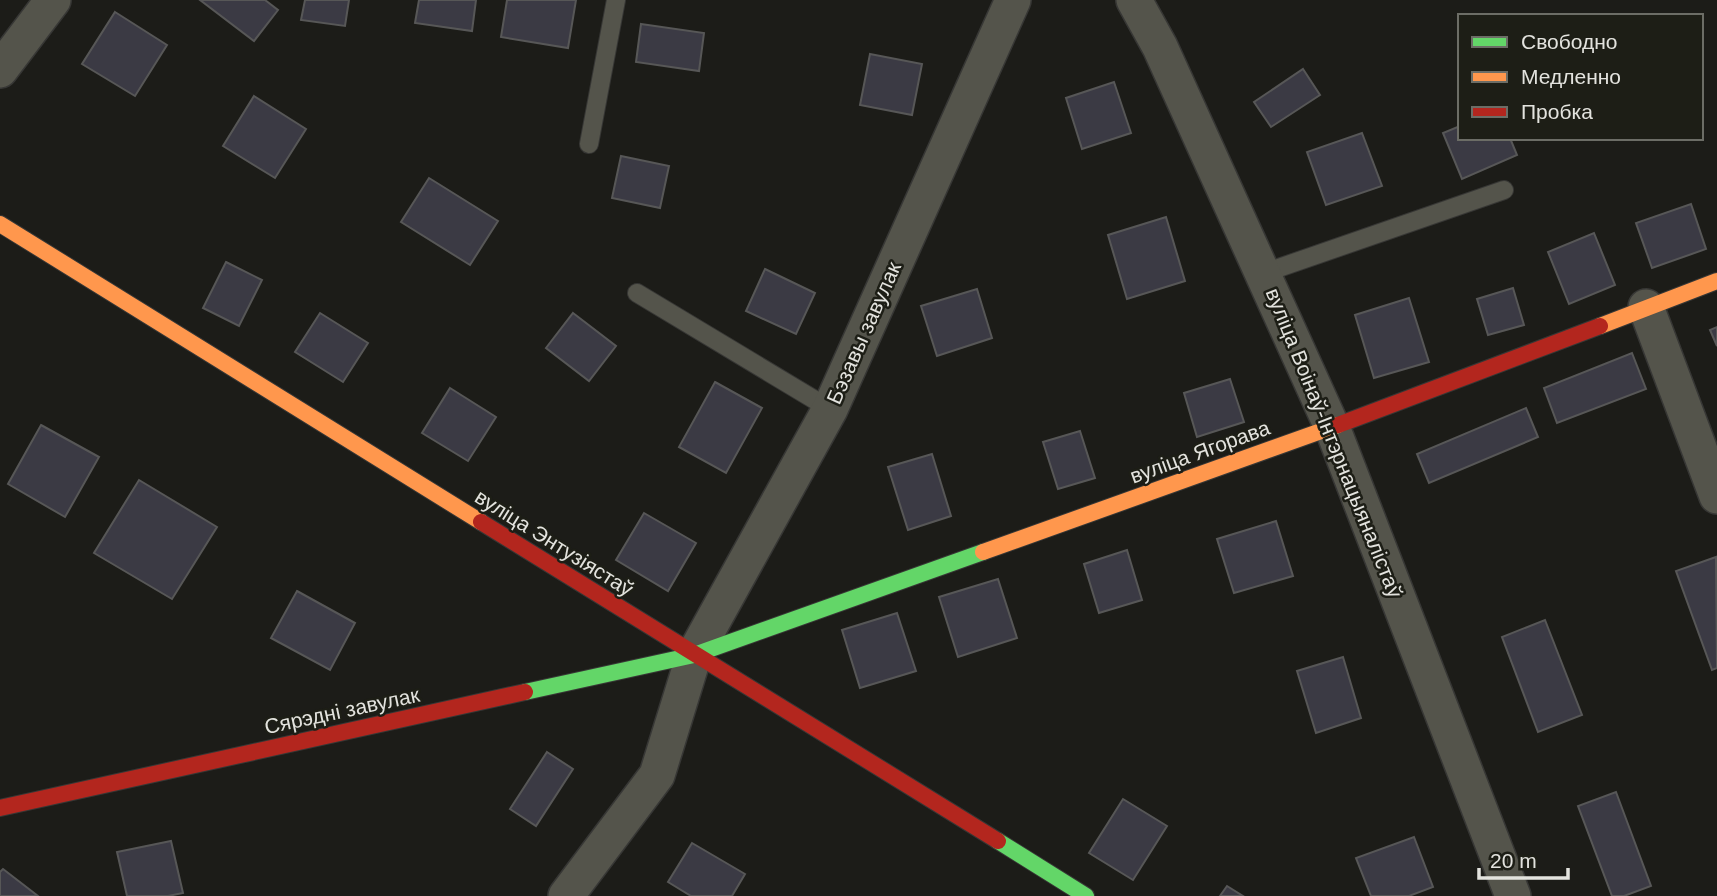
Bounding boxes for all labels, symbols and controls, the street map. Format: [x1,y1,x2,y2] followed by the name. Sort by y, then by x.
[1458,14,1703,140] legend
[1521,30,1618,53] text: Свободно
[1521,65,1621,88] text: Медленно
[1521,100,1593,123] text: Пробка
[822,258,905,407] street label: Бэзавы завулак
[1262,285,1407,601] street label: вуліца Воінаў-Інтэрнацыяналістаў
[1127,415,1273,488] street label: вуліца Ягорава
[471,485,638,601] street label: вуліца Энтузіястаў
[262,683,422,738] street label: Сярэдні завулак
[1479,836,1568,880] scale bar
[1490,849,1537,872] text: 20 m

